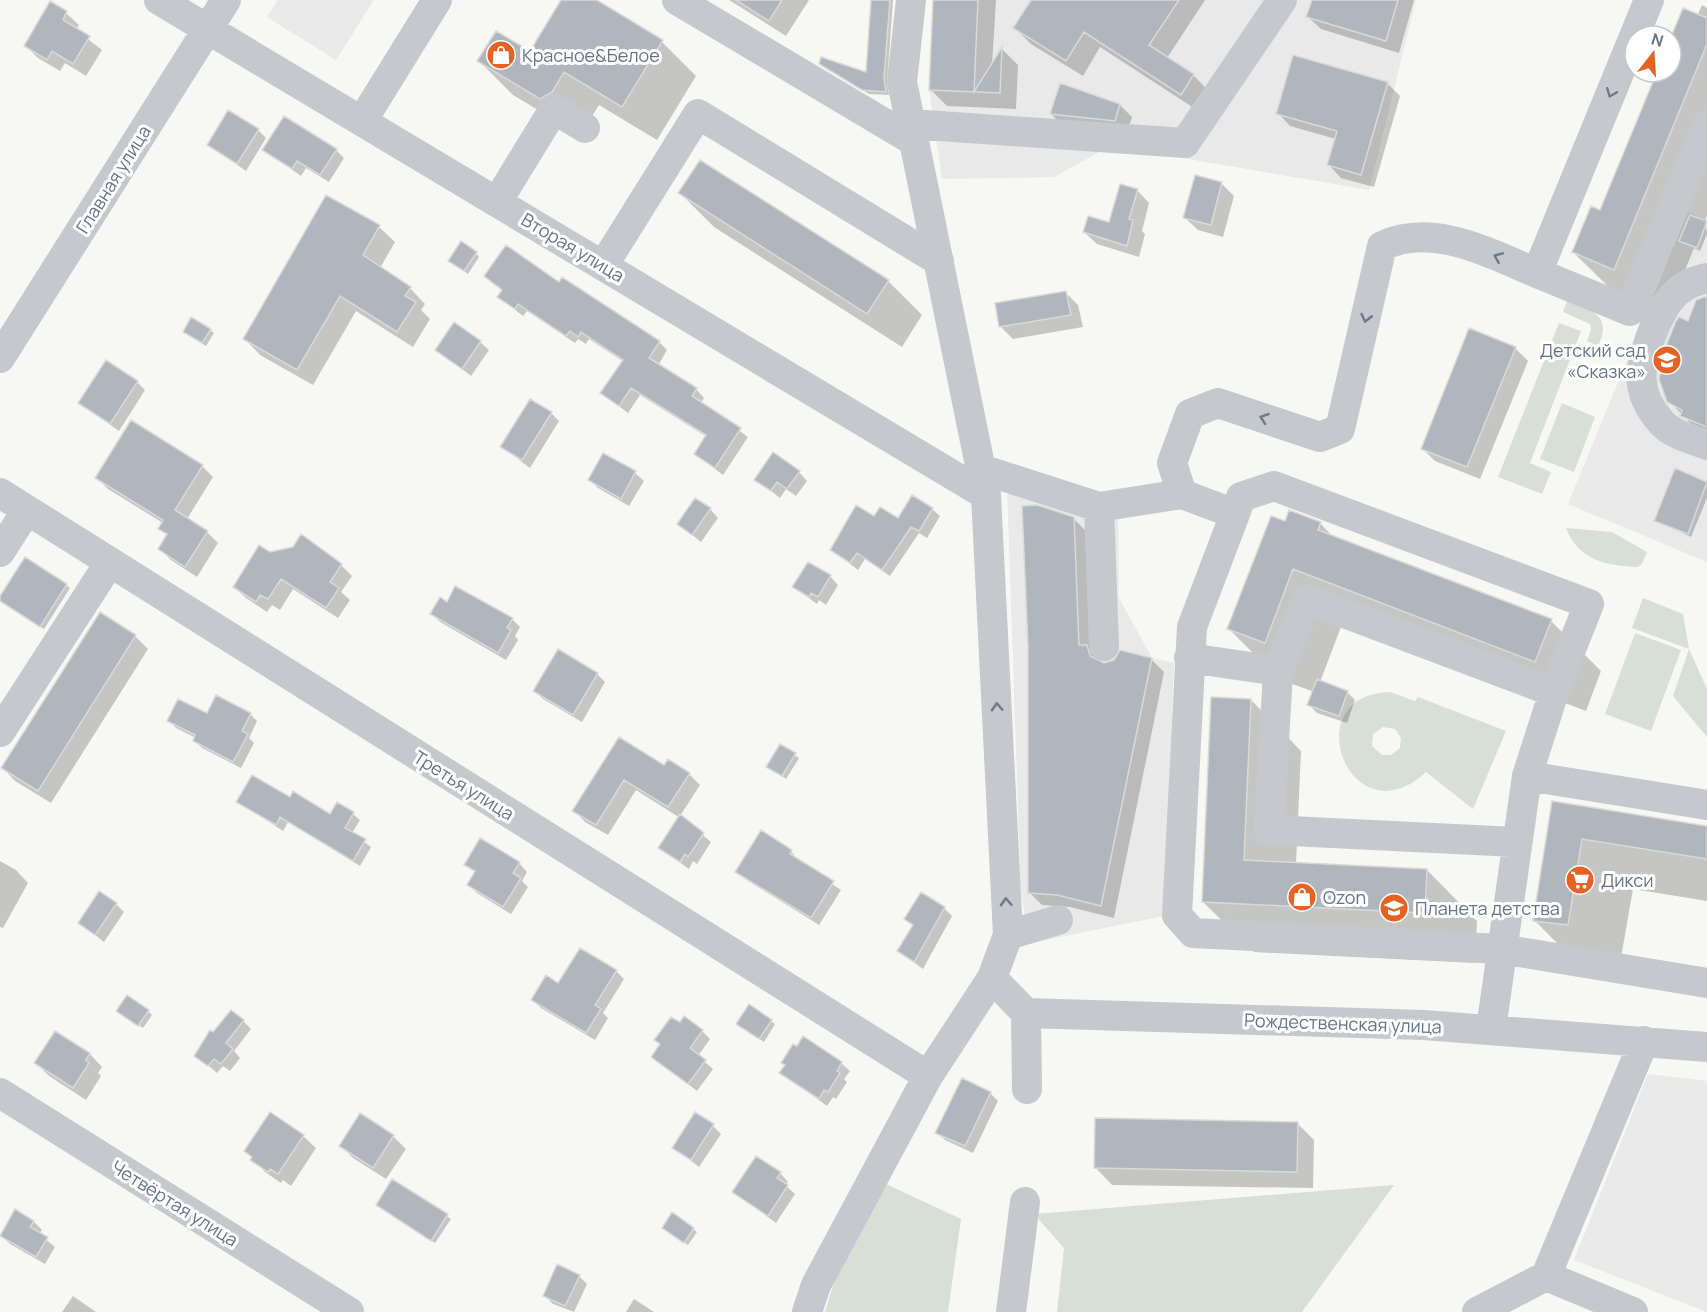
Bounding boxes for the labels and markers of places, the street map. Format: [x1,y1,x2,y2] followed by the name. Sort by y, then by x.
[485,39,517,71] shop icon: Красное&Белое
[522,43,660,67] place label: Красное&Белое
[1540,338,1646,383] place label: Детский сад «Сказка»
[1651,344,1683,376] school or university icon: Детский сад «Сказка»
[1564,864,1596,896] supermarket icon: Дикси
[1601,868,1653,892] place label: Дикси
[1286,881,1318,913] shop icon: Ozon
[1323,885,1366,909] place label: Ozon
[1378,892,1410,924] school or university icon: Планета детства
[1415,896,1560,920] place label: Планета детства

